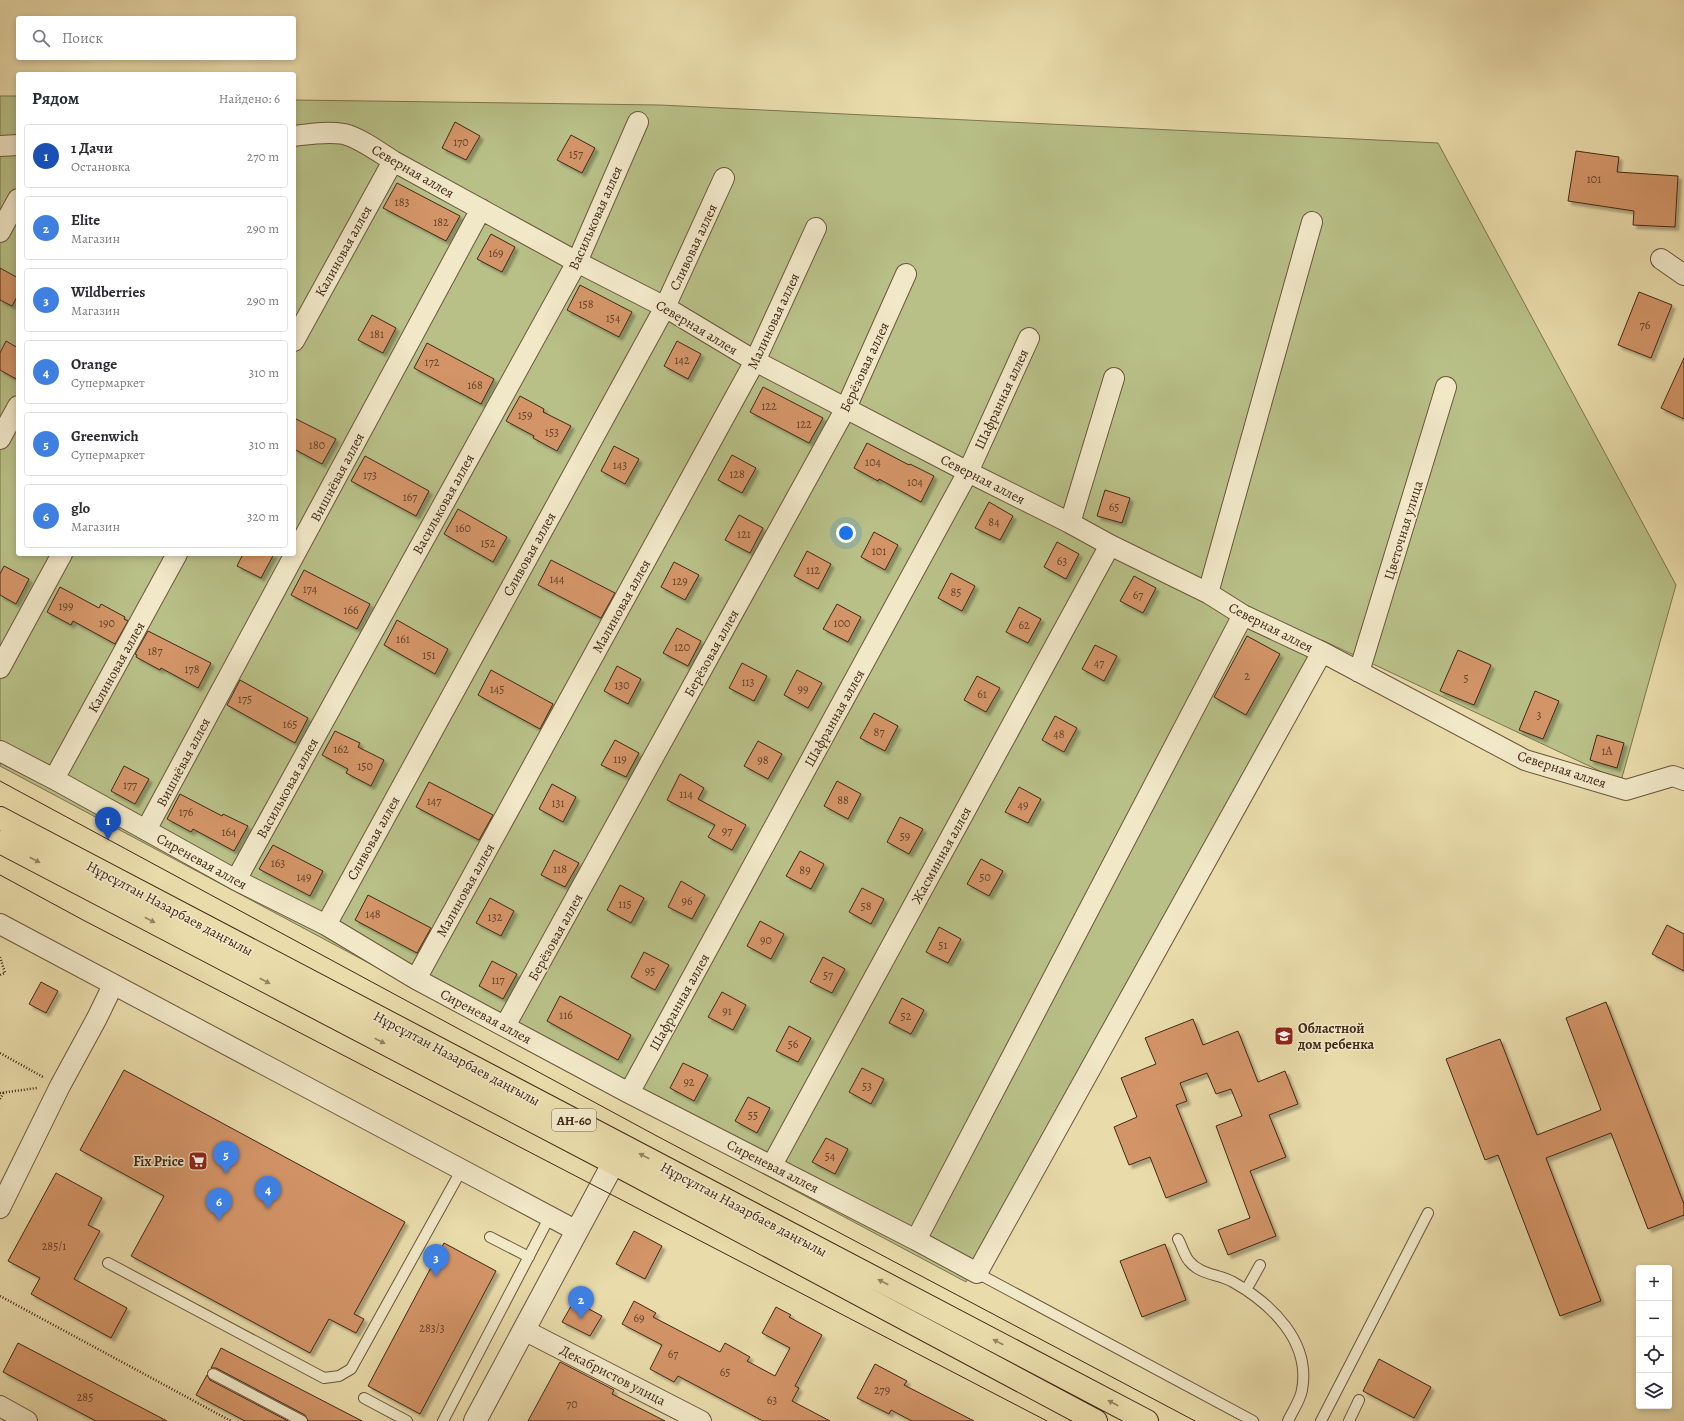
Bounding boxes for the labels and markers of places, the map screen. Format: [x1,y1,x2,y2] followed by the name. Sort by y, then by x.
[95,807,121,840] pin: 1
[1297,1019,1375,1054] place label: Областной дом ребенка
[1273,1025,1295,1047] school or university icon: Областной дом ребенка
[213,1141,239,1174] pin: 5
[187,1150,209,1172] supermarket icon: Fix Price
[133,1152,185,1171] place label: Fix Price
[255,1176,281,1209] pin: 4
[206,1188,232,1221] pin: 6
[423,1244,449,1277] pin: 3
[568,1286,594,1319] pin: 2

